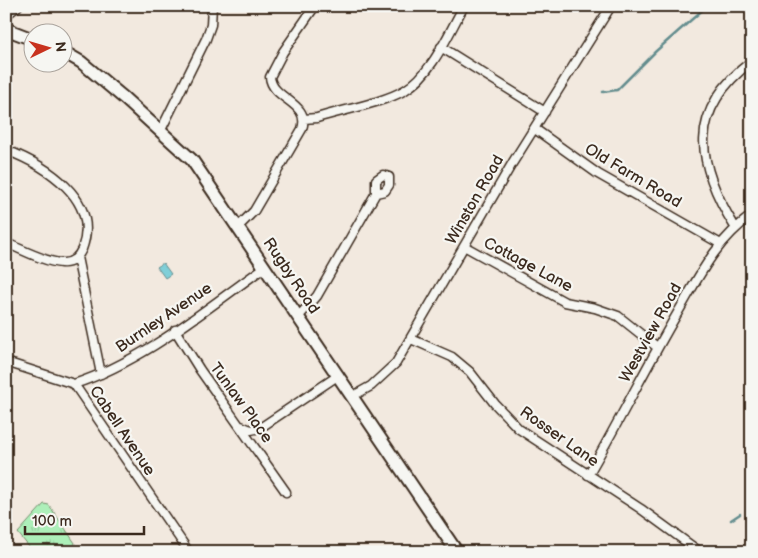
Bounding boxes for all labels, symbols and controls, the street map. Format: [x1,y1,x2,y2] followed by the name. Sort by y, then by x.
[22,22,72,72] north arrow
[52,41,69,53] text: N
[581,140,685,212] street label: Old Farm Road
[442,152,508,248] street label: Winston Road
[259,234,323,318] street label: Rugby Road
[480,234,576,297] street label: Cottage Lane
[112,279,216,357] street label: Burnley Avenue
[616,280,686,386] street label: Westview Road
[206,359,277,447] street label: Tunlaw Place
[85,383,159,480] street label: Cabell Avenue
[516,403,603,472] street label: Rosser Lane
[25,503,144,535] scale bar
[32,512,72,531] text: 100 m

